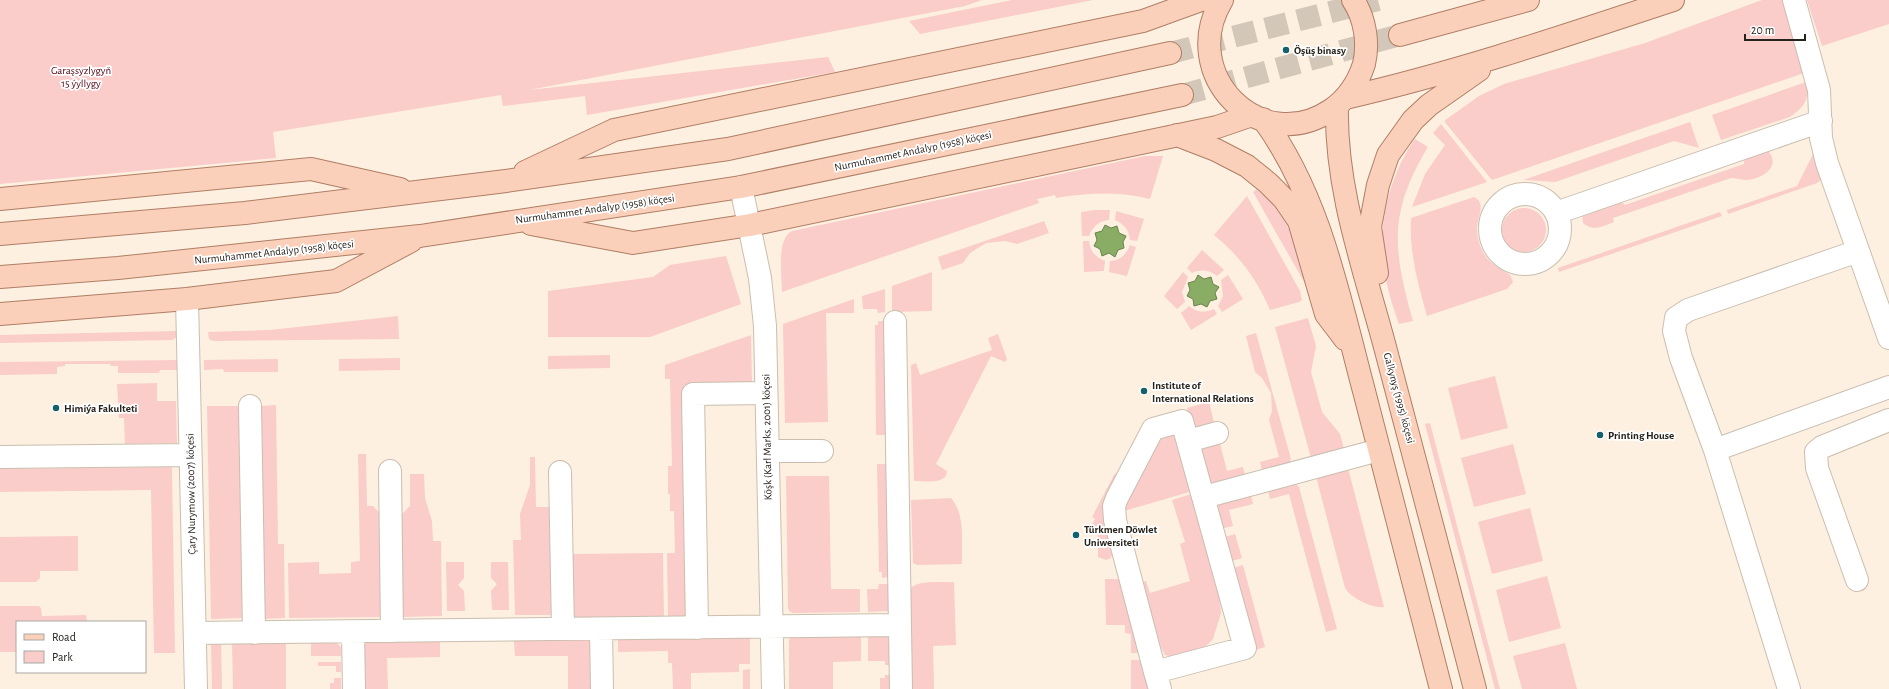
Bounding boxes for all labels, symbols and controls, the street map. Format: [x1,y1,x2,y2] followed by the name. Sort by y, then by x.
[1745,16,1805,42] scale bar
[1751,24,1774,36] text: 20 m
[1294,44,1346,56] place label: Öşüş binasy
[1281,45,1291,55] marker: Öşüş binasy
[51,65,111,89] park label: Garaşsyzlygyň 15 ýyllygy
[833,129,993,173] street label: Nurmuhammet Andalyp (1958) köçesi
[515,192,675,226] street label: Nurmuhammet Andalyp (1958) köçesi
[194,238,354,266] street label: Nurmuhammet Andalyp (1958) köçesi
[1382,351,1416,445] street label: Galkynyş (1995) köçesi
[760,374,774,500] street label: Köşk (Karl Marks, 2001) köçesi
[1152,380,1254,404] place label: Institute of International Relations
[1139,386,1149,396] marker: Institute of International Relations
[51,403,61,413] marker: Himiýa Fakulteti
[64,403,138,414] place label: Himiýa Fakulteti
[1595,430,1605,440] marker: Printing House
[1608,430,1674,441] place label: Printing House
[184,433,198,555] street label: Çary Nurymow (2007) köçesi
[1084,524,1157,548] place label: Türkmen Döwlet Uniwersiteti
[1071,530,1081,540] marker: Türkmen Döwlet Uniwersiteti
[16,621,146,673] legend
[52,631,76,643] text: Road
[52,651,73,663] text: Park

